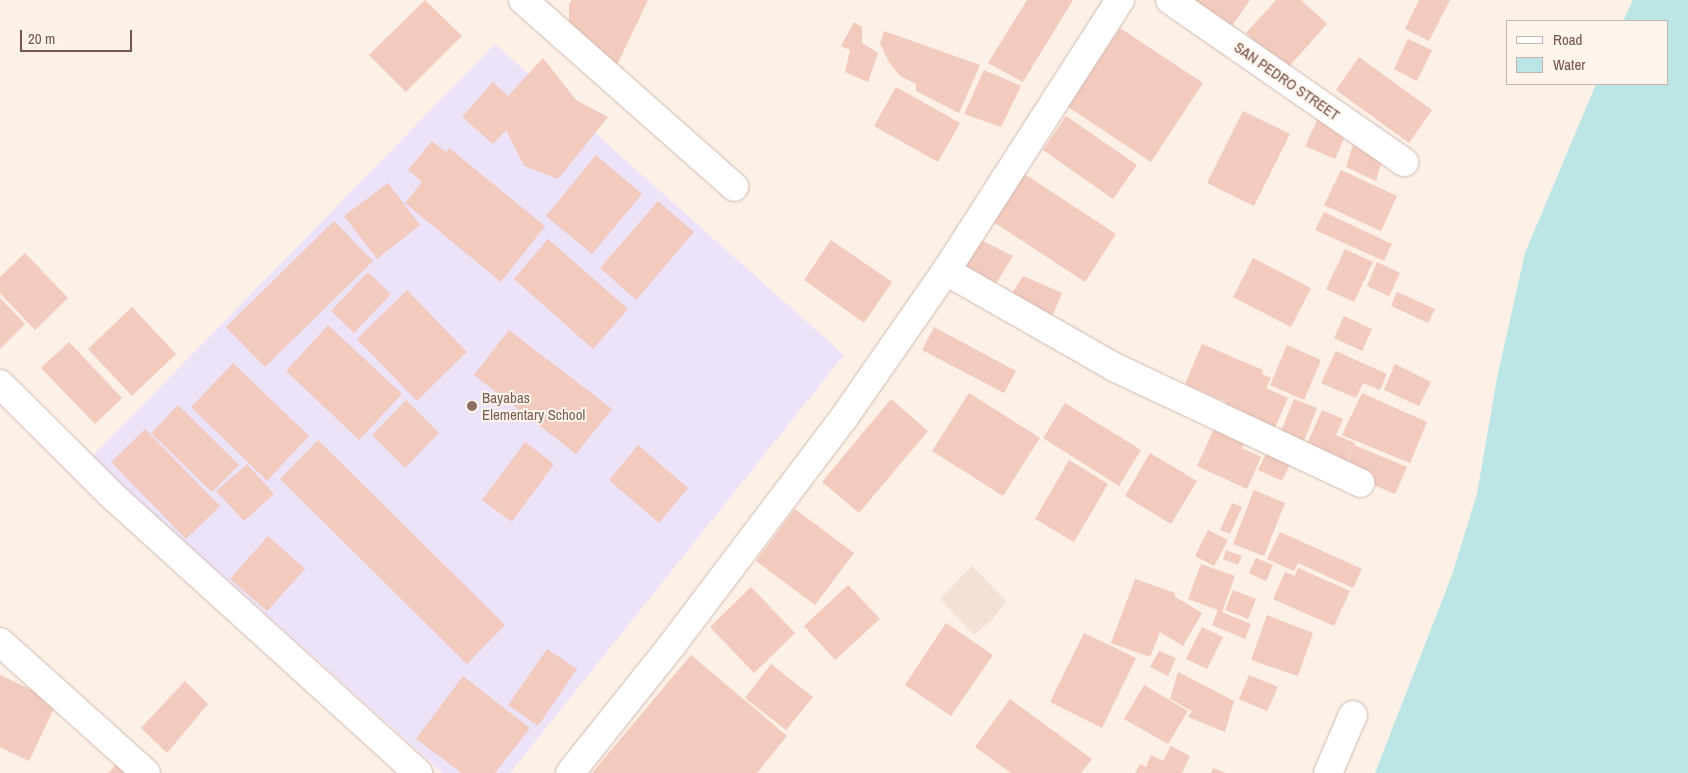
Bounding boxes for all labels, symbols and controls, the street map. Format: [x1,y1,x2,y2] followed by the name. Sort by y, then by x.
[22,20,135,52] scale bar
[1506,20,1668,85] legend
[28,28,55,49] text: 20 m
[1553,29,1582,50] text: Road
[1231,38,1343,124] street label: SAN PEDRO STREET
[1553,54,1585,75] text: Water
[482,388,585,423] place label: Bayabas Elementary School
[466,400,478,412] marker: Bayabas Elementary School

